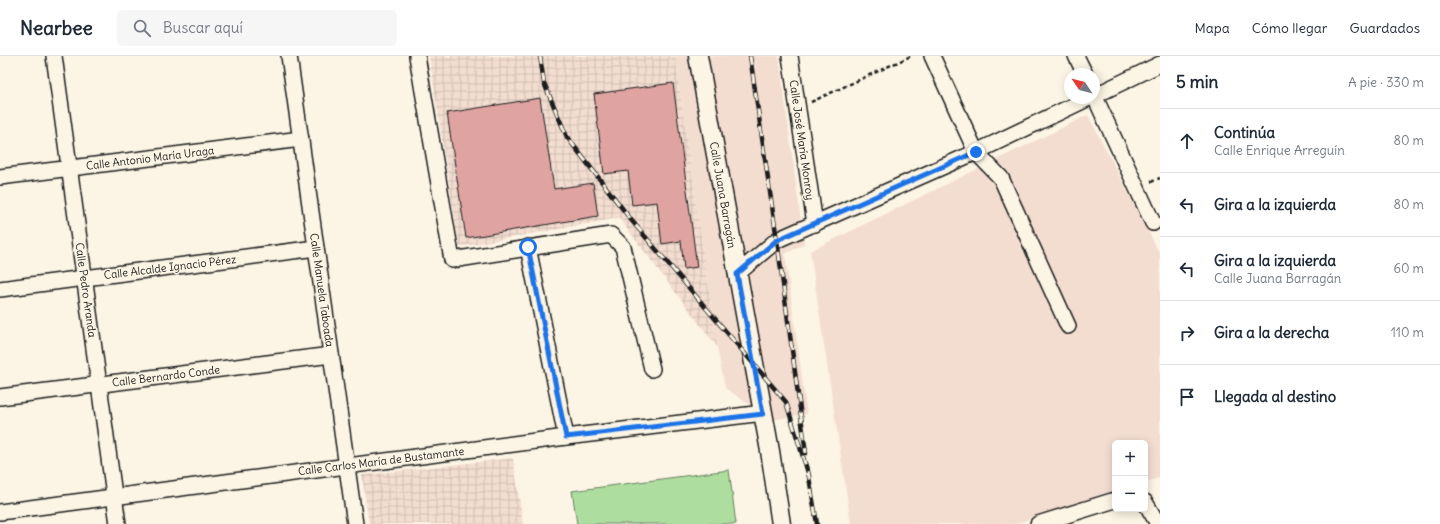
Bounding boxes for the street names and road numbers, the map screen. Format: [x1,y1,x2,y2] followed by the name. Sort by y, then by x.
[787,79,817,201] street label: Calle José María Monroy
[707,141,739,249] street label: Calle Juana Barragán
[85,143,215,173] street label: Calle Antonio María Uraga
[307,232,337,348] street label: Calle Manuela Taboada
[72,242,100,338] street label: Calle Pedro Aranda
[103,252,237,282] street label: Calle Alcalde Ignacio Pérez
[111,362,221,390] street label: Calle Bernardo Conde
[297,444,465,478] street label: Calle Carlos María de Bustamante

